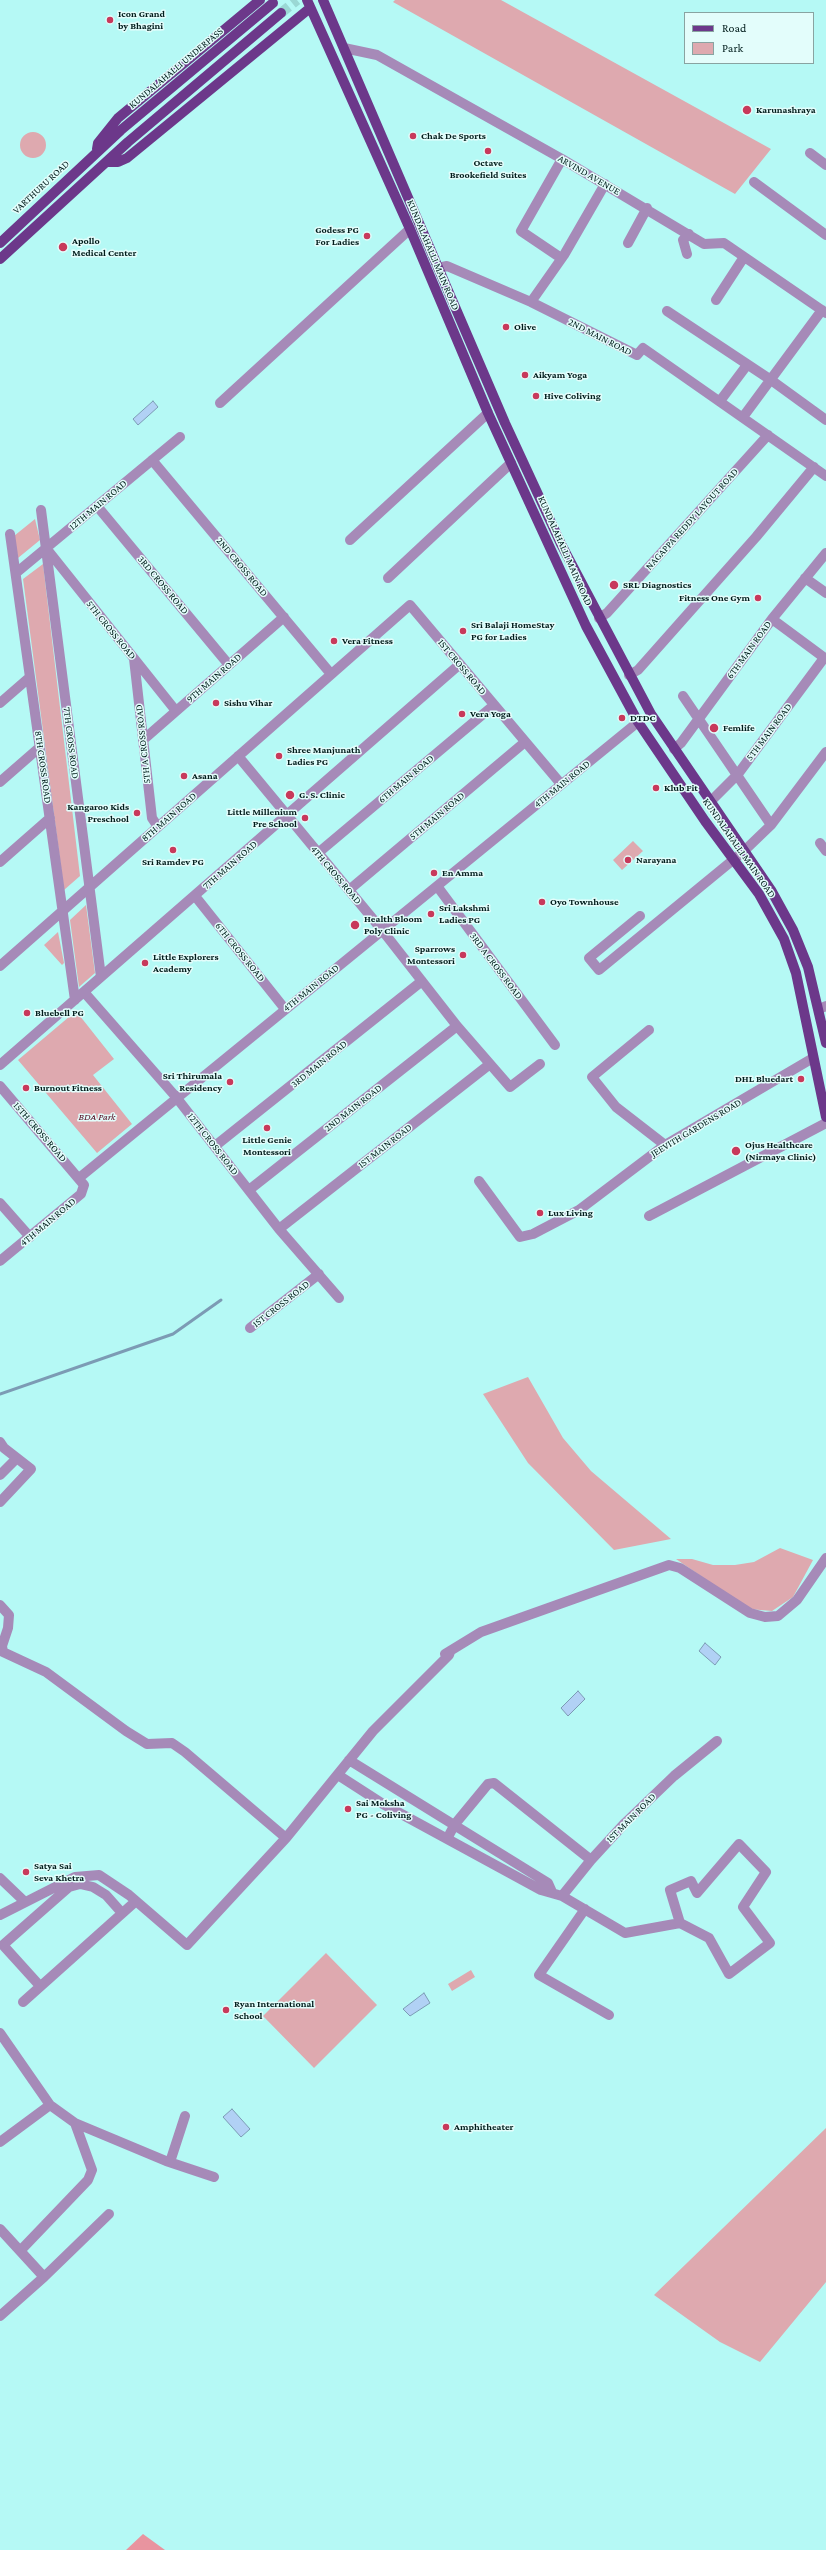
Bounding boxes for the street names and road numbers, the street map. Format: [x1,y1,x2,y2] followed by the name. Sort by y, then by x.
[127,25,225,111] street label: KUNDALAHALLI UNDERPASS
[556,152,622,198] street label: ARVIND AVENUE
[10,158,72,216] street label: VARTHURU ROAD
[404,198,462,312] street label: KUNDALAHALLI MAIN ROAD
[566,316,634,358] street label: 2ND MAIN ROAD
[643,466,741,572] street label: NAGAPPA REDDY LAYOUT ROAD
[67,477,129,533] street label: 12TH MAIN ROAD
[535,494,595,608] street label: KUNDALAHALLI MAIN ROAD
[214,535,270,599] street label: 2ND CROSS ROAD
[135,553,191,617] street label: 3RD CROSS ROAD
[84,598,138,662] street label: 5TH CROSS ROAD
[724,619,774,681] street label: 6TH MAIN ROAD
[435,637,489,697] street label: 1ST CROSS ROAD
[184,651,244,705] street label: 9TH MAIN ROAD
[744,701,794,763] street label: 5TH MAIN ROAD
[133,704,153,784] street label: 5TH A CROSS ROAD
[61,706,81,780] street label: 7TH CROSS ROAD
[32,730,54,804] street label: 8TH CROSS ROAD
[376,752,436,806] street label: 6TH MAIN ROAD
[531,758,593,810] street label: 4TH MAIN ROAD
[407,789,467,843] street label: 5TH MAIN ROAD
[139,790,199,844] street label: 8TH MAIN ROAD
[700,796,778,900] street label: KUNDALAHALLI MAIN ROAD
[200,838,260,892] street label: 7TH MAIN ROAD
[308,843,364,907] street label: 4TH CROSS ROAD
[213,920,267,984] street label: 6TH CROSS ROAD
[467,930,525,1002] street label: 3RD A CROSS ROAD
[280,962,342,1014] street label: 4TH MAIN ROAD
[289,1038,349,1090] street label: 3RD MAIN ROAD
[322,1082,384,1134] street label: 2ND MAIN ROAD
[649,1096,743,1160] street label: JEEVITH GARDENS ROAD
[11,1100,69,1164] street label: 15TH CROSS ROAD
[185,1111,241,1177] street label: 12TH CROSS ROAD
[356,1121,414,1171] street label: 1ST MAIN ROAD
[18,1195,78,1249] street label: 4TH MAIN ROAD
[250,1278,312,1330] street label: 1ST CROSS ROAD
[604,1791,658,1845] street label: 1ST MAIN ROAD

